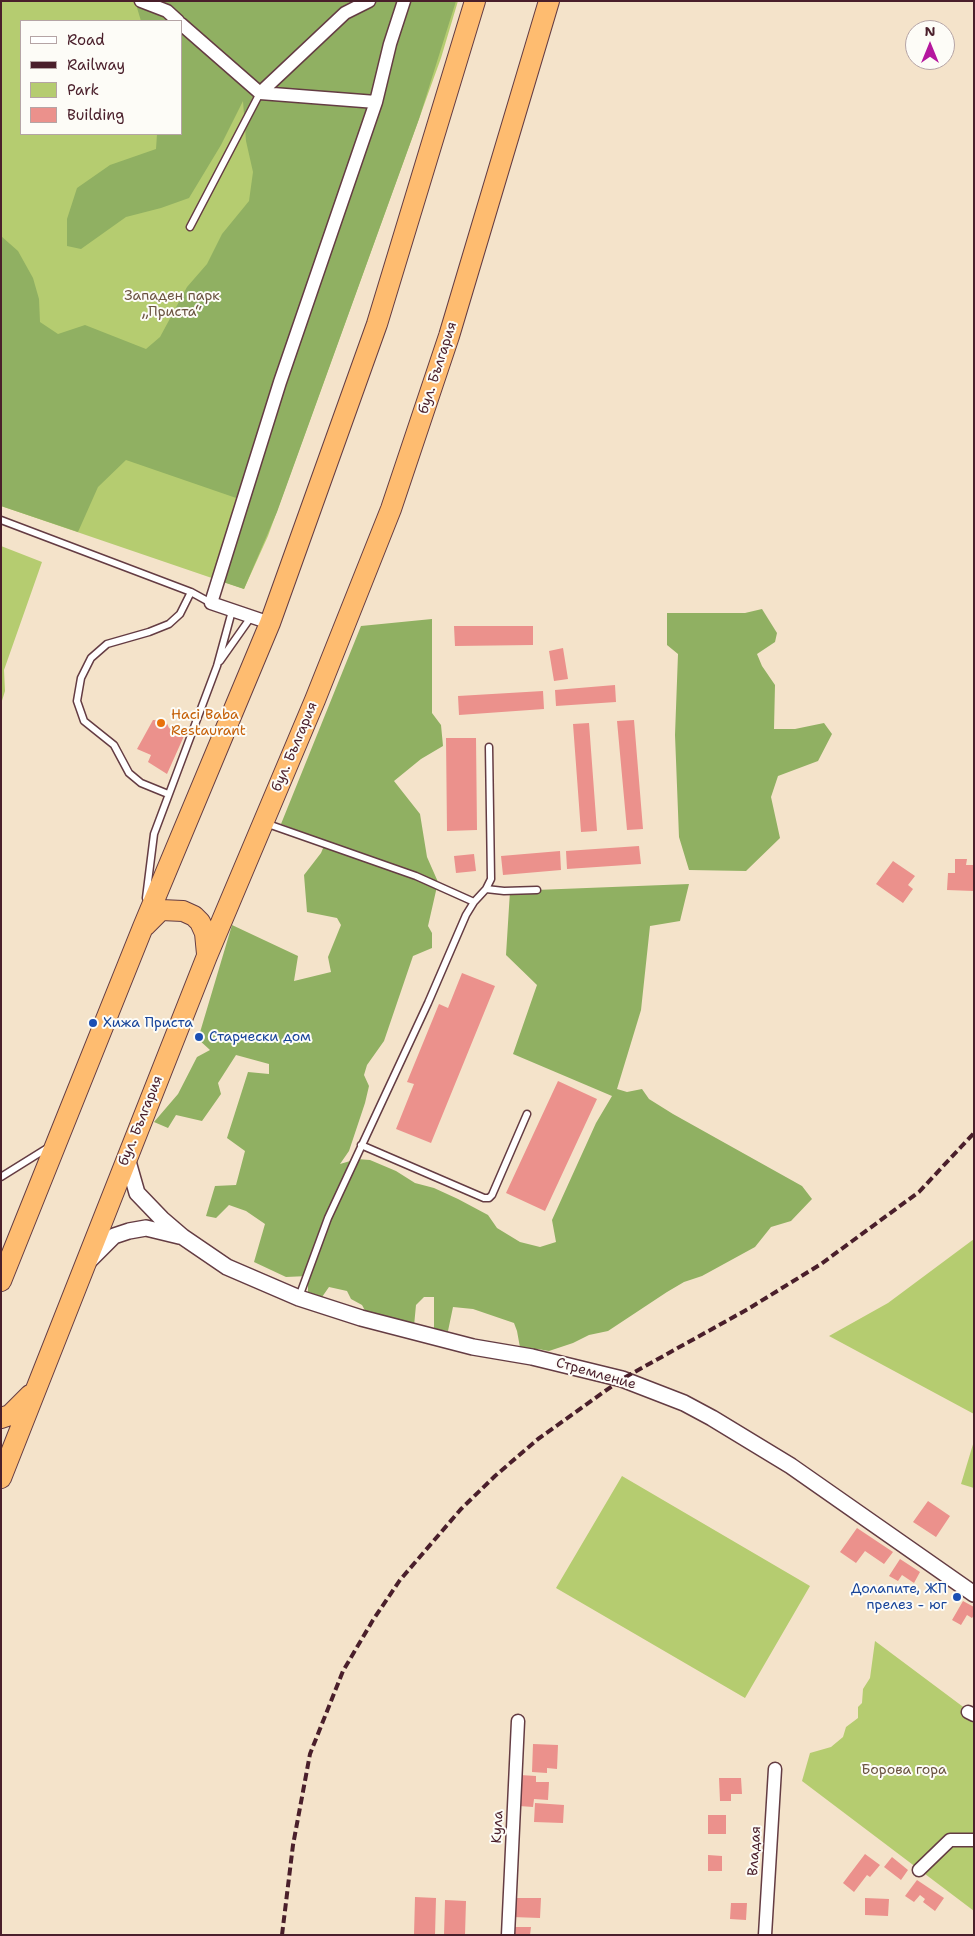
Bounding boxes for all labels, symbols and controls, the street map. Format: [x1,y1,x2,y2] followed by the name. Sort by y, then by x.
[20,20,182,135] legend
[905,20,955,70] north arrow
[924,22,936,40] text: N
[67,30,105,50] text: Road
[67,55,125,75] text: Railway
[67,80,99,100] text: Park
[67,105,124,125] text: Building
[124,288,220,321] park label: Западен парк „Приста“
[415,320,461,416] street label: бул. България
[269,700,321,794] street label: бул. България
[171,707,246,740] place label: Haci Baba Restaurant
[155,717,167,729] marker: Haci Baba Restaurant
[103,1015,193,1031] place label: Хижа Приста
[87,1017,99,1029] marker: Хижа Приста
[209,1029,311,1045] place label: Старчески дом
[193,1031,205,1043] marker: Старчески дом
[115,1073,167,1169] street label: бул. България
[554,1355,638,1393] street label: Стремление
[851,1581,947,1614] place label: Долапите, ЖП прелез - юг
[951,1591,963,1603] marker: Долапите, ЖП прелез - юг
[861,1762,947,1778] park label: Борова гора
[489,1810,507,1844] street label: Кула
[745,1825,765,1877] street label: Владая

